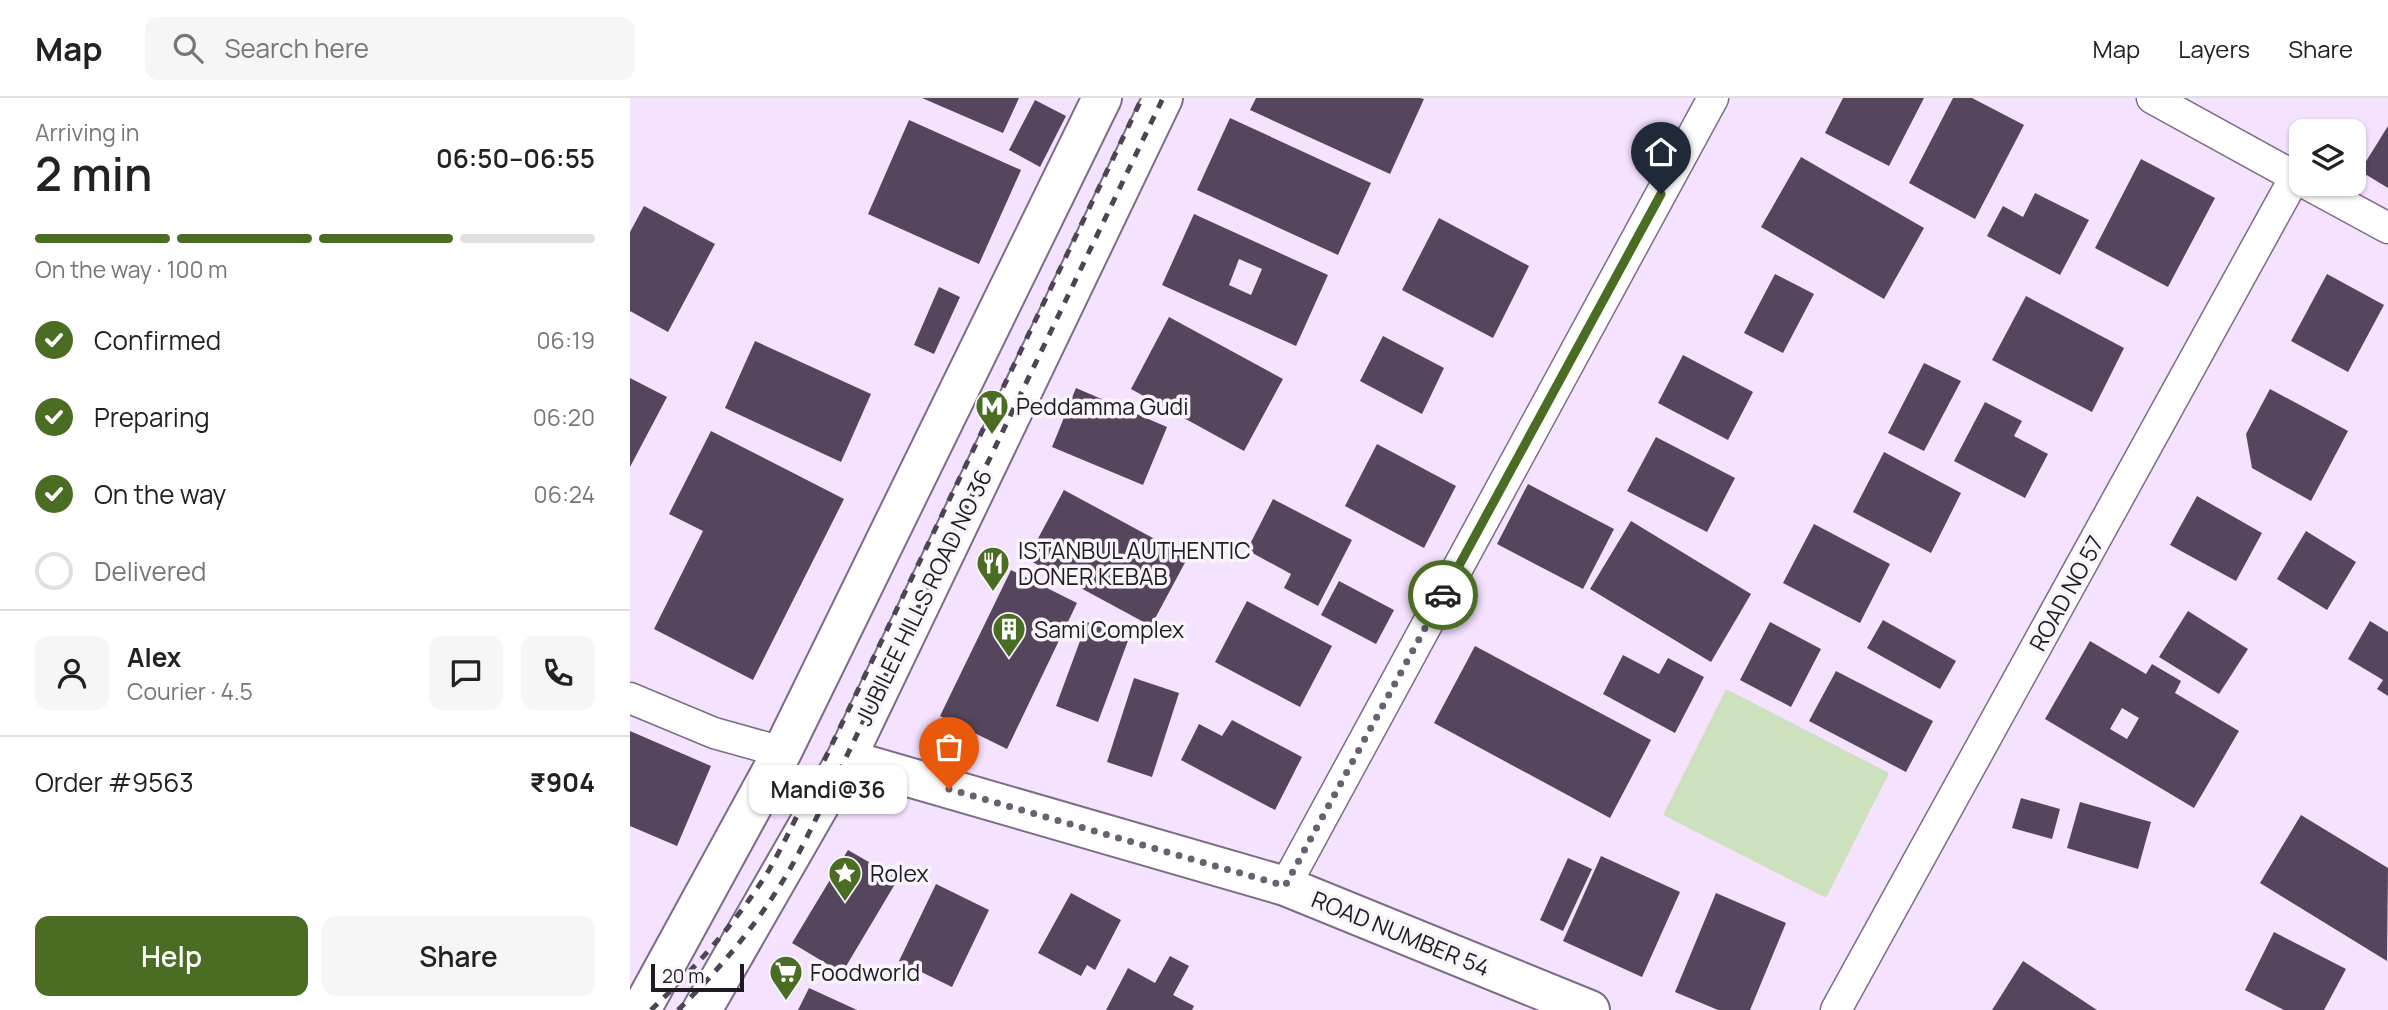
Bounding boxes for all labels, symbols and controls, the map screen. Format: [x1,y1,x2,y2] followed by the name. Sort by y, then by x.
[145,17,635,80] search box
[35,26,103,71] text: Map
[169,29,207,67] icon: search
[225,30,369,66] text: Search here
[2093,32,2140,65] text: Map
[2178,32,2250,65] text: Layers
[2288,32,2353,65] text: Share
[35,116,140,148] text: Arriving in
[2289,119,2366,196] map controls
[2289,119,2366,196] button: layers
[1631,122,1691,194] pin
[1642,133,1680,171] icon: home
[436,140,595,176] text: 06:50–06:55
[35,142,152,205] text: 2 min
[35,253,228,285] text: On the way · 100 m
[35,321,73,359] icon: check
[94,322,221,358] text: Confirmed
[537,324,595,356] text: 06:19
[973,387,1011,436] metro station icon: Peddamma Gudi
[1016,390,1189,422] place label: Peddamma Gudi
[35,398,73,436] icon: check
[94,399,210,435] text: Preparing
[533,401,595,433] text: 06:20
[847,463,999,731] street label: JUBILEE HILLS ROAD NO 36
[35,475,73,513] icon: check
[94,476,226,512] text: On the way
[534,478,595,510] text: 06:24
[2021,530,2111,656] street label: ROAD NO 57
[1018,534,1251,592] place label: ISTANBUL AUTHENTIC DONER KEBAB
[974,544,1012,593] restaurant icon: ISTANBUL AUTHENTIC DONER KEBAB
[94,553,206,589] text: Delivered
[1408,560,1478,630] courier
[1424,576,1462,614] icon: car
[990,610,1028,659] building icon: Sami Complex
[1034,613,1184,645] place label: Sami Complex
[35,636,109,710] button: person
[429,636,503,710] button: chat
[521,636,595,710] button: phone
[127,639,181,675] text: Alex
[127,675,253,707] text: Courier · 4.5
[919,717,979,789] pin
[930,728,968,766] icon: bag
[35,764,194,800] text: Order #9563
[530,764,595,800] text: ₹904
[749,764,907,814] callout: Mandi@36
[770,773,886,805] text: Mandi@36
[826,854,864,903] place icon: Rolex
[870,857,929,889] place label: Rolex
[1307,883,1495,983] street label: ROAD NUMBER 54
[35,916,308,996] button: Help
[322,916,595,996] button: Share
[767,953,805,1002] supermarket icon: Foodworld
[810,956,920,988] place label: Foodworld
[651,961,744,993] scale bar
[662,963,704,989] text: 20 m

